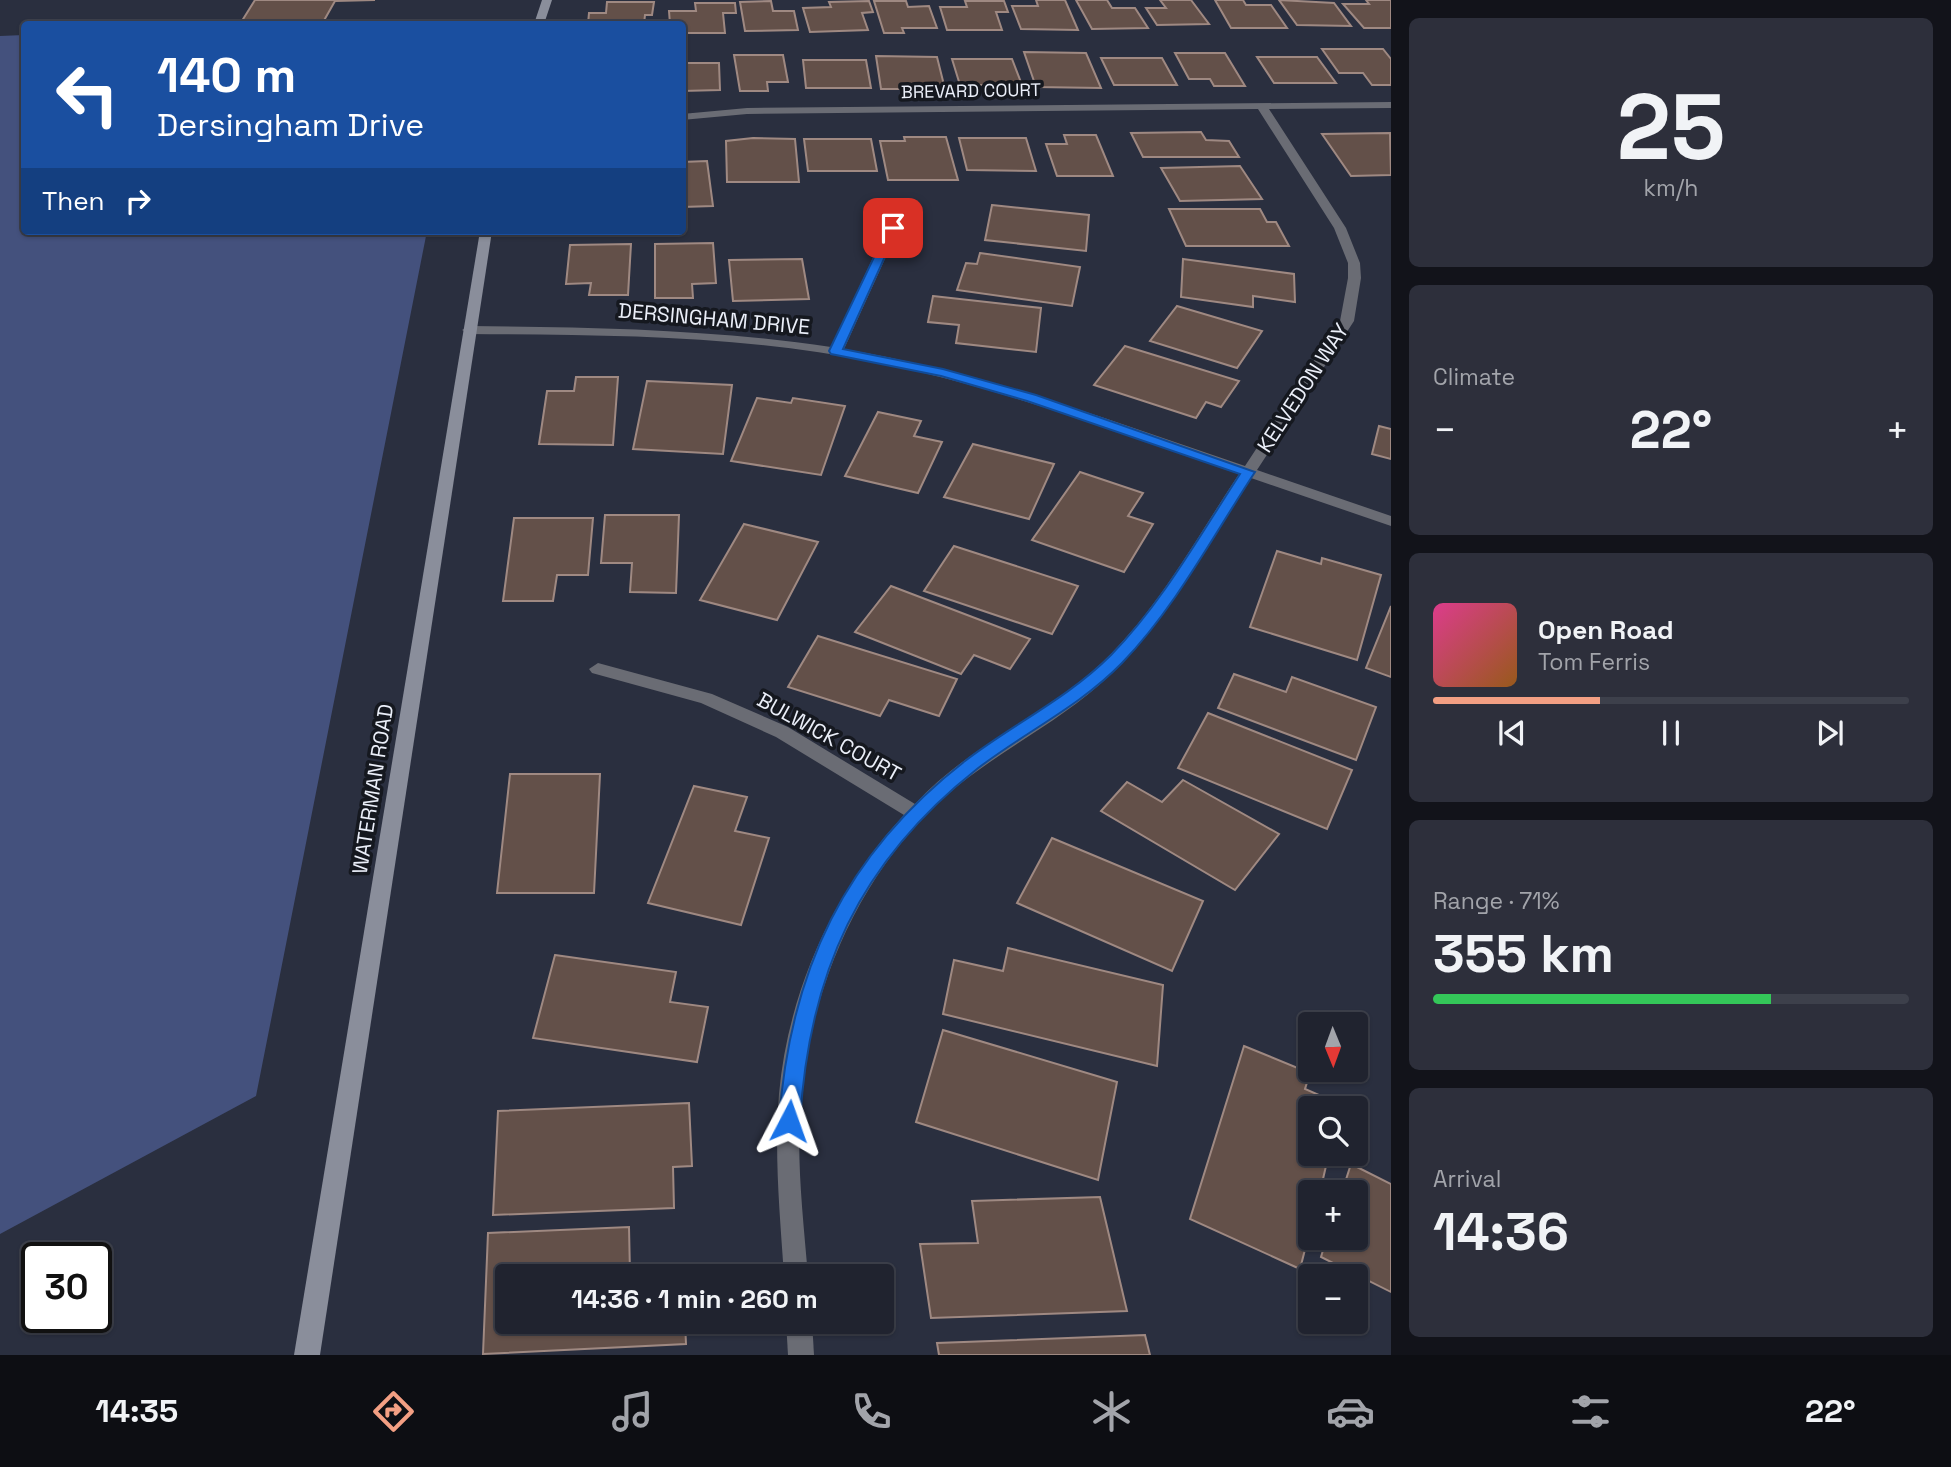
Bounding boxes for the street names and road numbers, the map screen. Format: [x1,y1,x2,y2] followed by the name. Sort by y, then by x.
[901,78,1042,103] street label: BREVARD COURT
[617,297,811,340] street label: DERSINGHAM DRIVE
[1251,318,1354,457] street label: KELVEDON WAY
[752,686,906,787] street label: BULWICK COURT
[346,702,399,876] street label: WATERMAN ROAD

